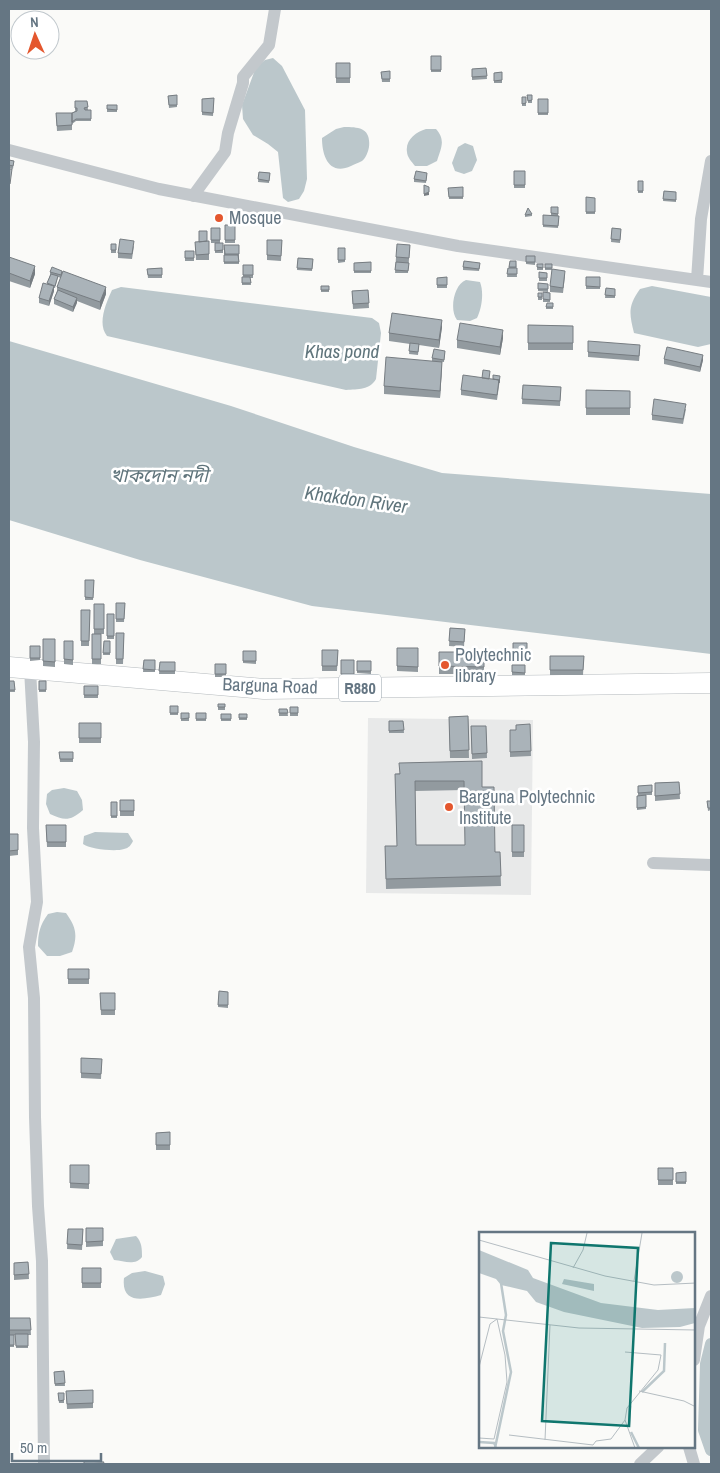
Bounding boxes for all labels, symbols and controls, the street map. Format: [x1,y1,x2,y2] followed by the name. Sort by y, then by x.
[10,10,60,60] north arrow
[30,13,39,31] text: N
[229,205,282,230] place label: Mosque
[213,212,225,224] marker: Mosque
[305,338,380,364] water label: Khas pond
[110,462,212,488] water label: খাকদোন নদী
[303,479,410,519] water label: Khakdon River
[455,642,531,688] place label: Polytechnic library
[439,659,451,671] marker: Polytechnic library
[222,671,318,700] street label: Barguna Road
[339,674,381,701] road number: R880
[459,784,595,830] place label: Barguna Polytechnic Institute
[443,801,455,813] marker: Barguna Polytechnic Institute
[479,1232,695,1448] inset map
[12,1430,101,1462] scale bar
[20,1437,47,1458] text: 50 m

